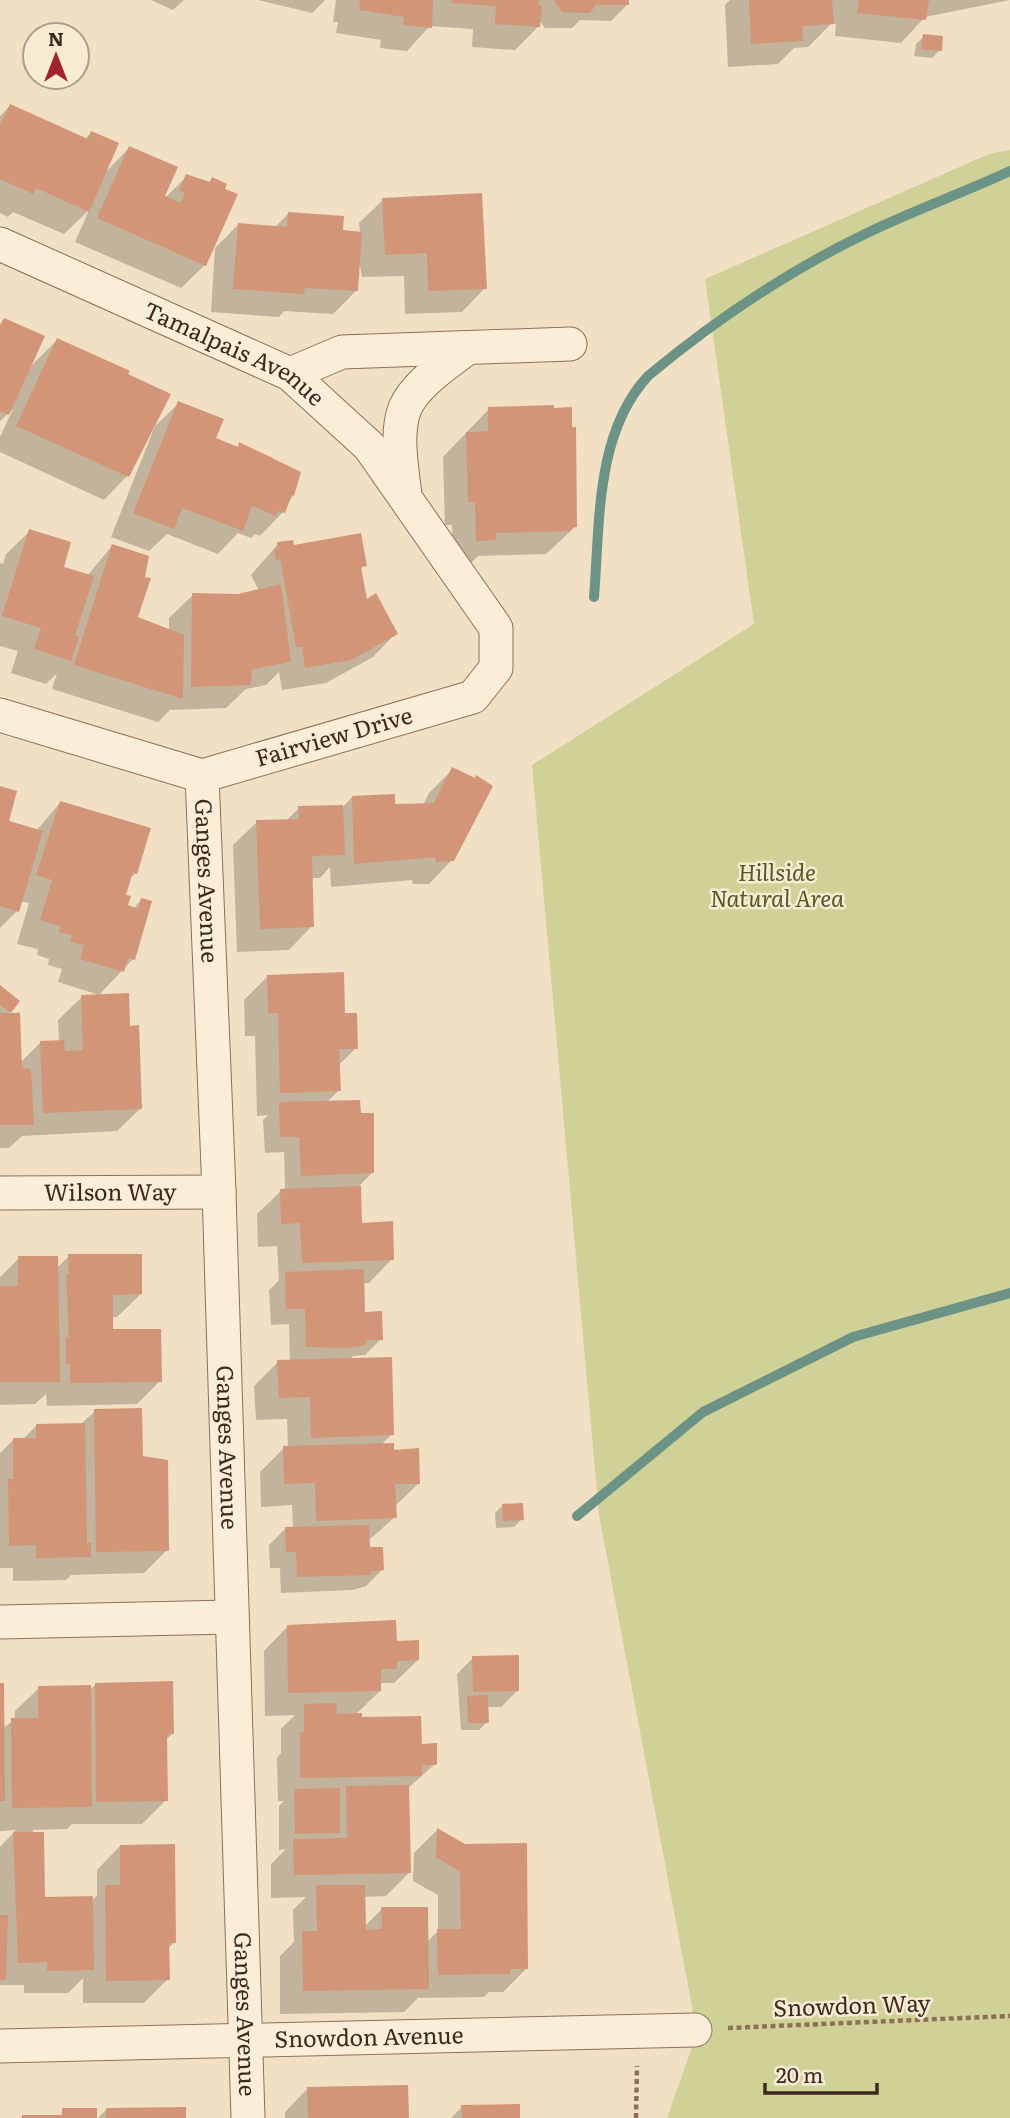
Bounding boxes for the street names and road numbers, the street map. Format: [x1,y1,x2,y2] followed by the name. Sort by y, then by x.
[139,292,333,413] street label: Tamalpais Avenue
[251,696,416,774] street label: Fairview Drive
[188,798,229,964] street label: Ganges Avenue
[44,1173,177,1208] street label: Wilson Way
[209,1365,249,1530] street label: Ganges Avenue
[227,1931,266,2097] street label: Ganges Avenue
[773,1984,932,2024] street label: Snowdon Way
[274,2016,464,2055] street label: Snowdon Avenue

